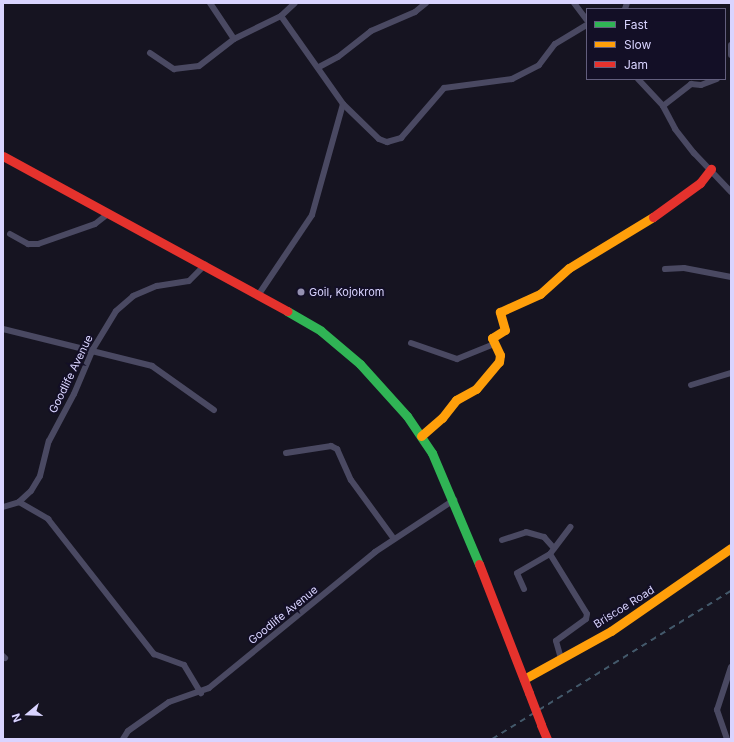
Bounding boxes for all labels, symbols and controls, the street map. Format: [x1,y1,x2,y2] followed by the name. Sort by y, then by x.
[586,8,726,80] legend
[624,17,648,32] text: Fast
[624,37,651,52] text: Slow
[624,57,648,72] text: Jam
[309,285,384,299] place label: Goil, Kojokrom
[296,287,306,297] marker: Goil, Kojokrom
[46,333,96,415] street label: Goodlife Avenue
[246,583,320,647] street label: Goodlife Avenue
[591,583,657,631] street label: Briscoe Road
[8,694,48,734] north arrow
[9,712,25,724] text: N

